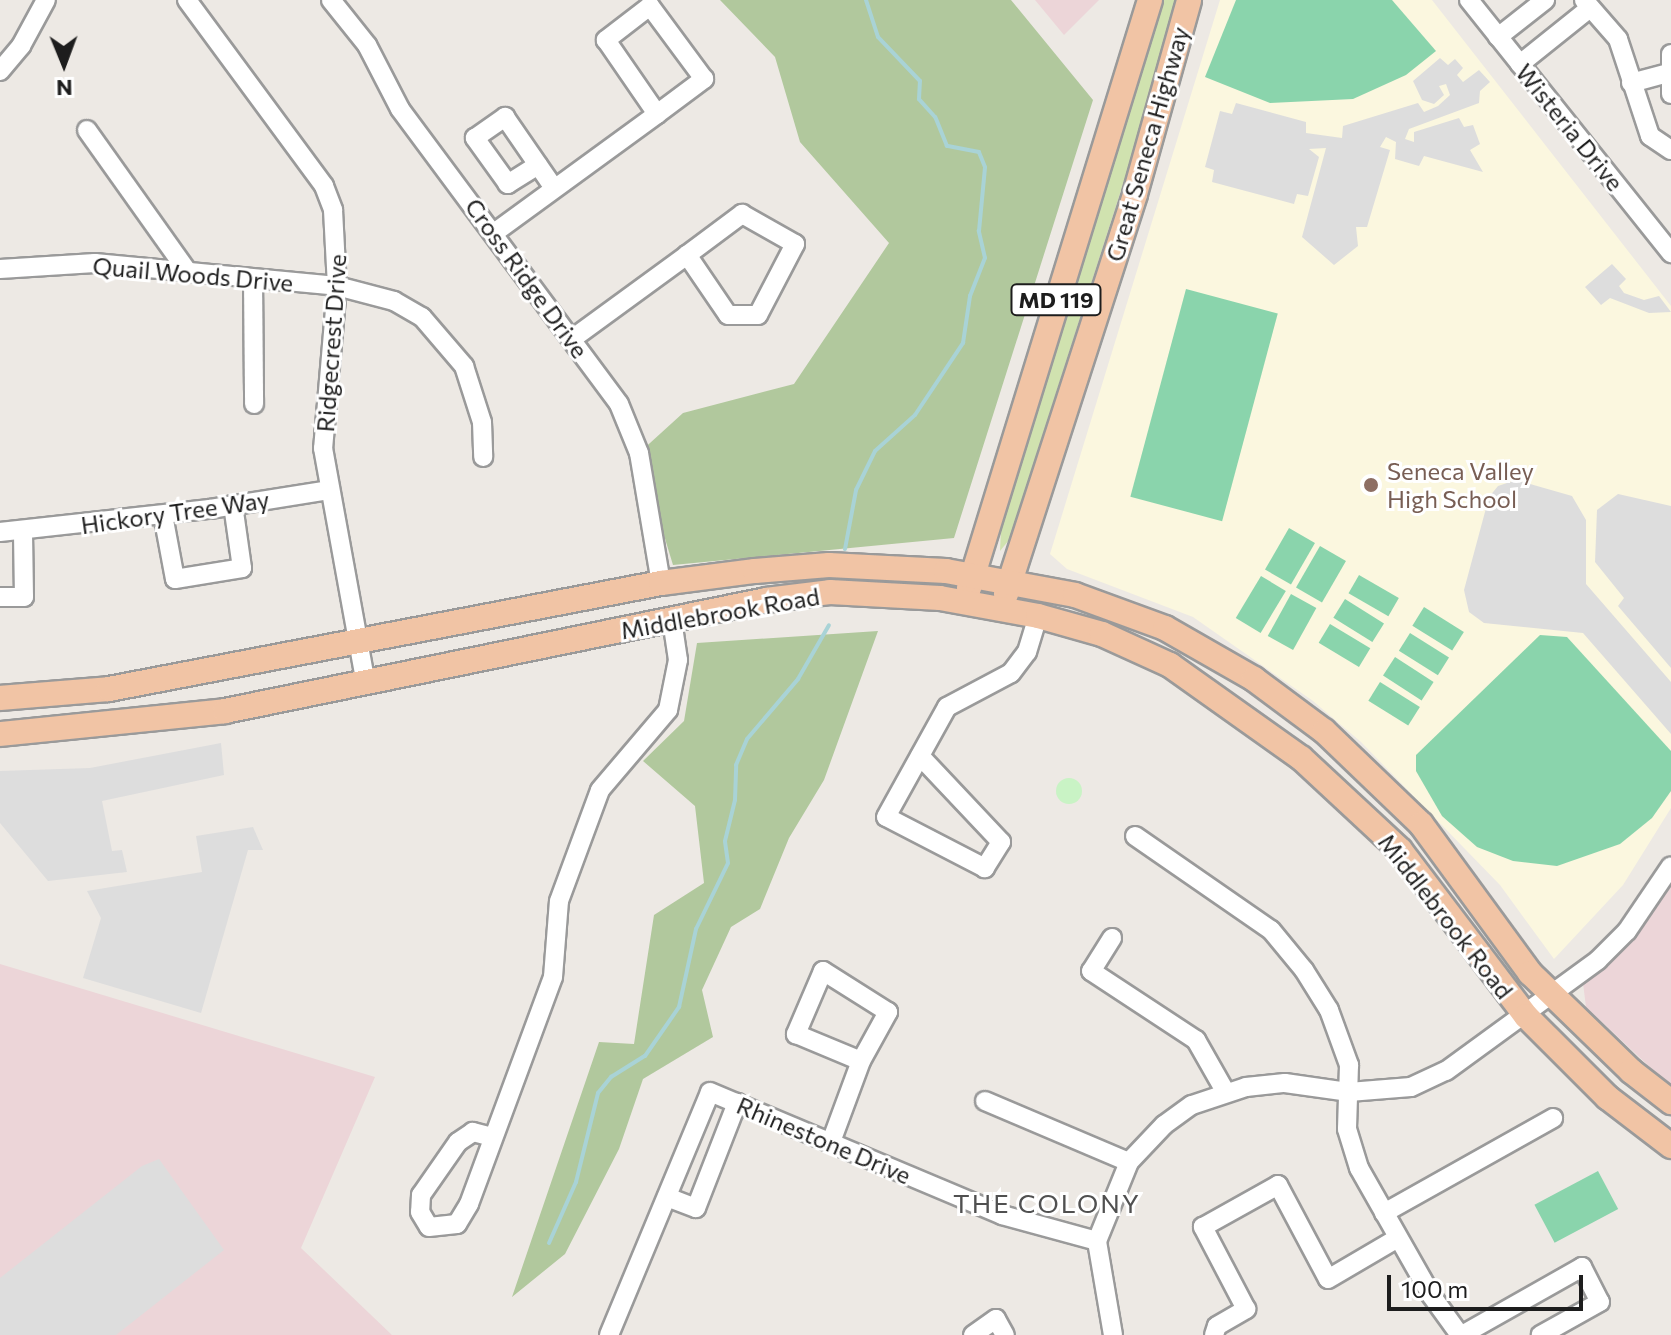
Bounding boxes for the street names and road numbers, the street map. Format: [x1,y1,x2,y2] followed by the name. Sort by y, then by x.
[1100,23,1194,265] street label: Great Seneca Highway
[1510,58,1630,196] street label: Wisteria Drive
[459,193,595,363] street label: Cross Ridge Drive
[91,251,295,297] street label: Quail Woods Drive
[310,253,352,433] street label: Ridgecrest Drive
[1010,282,1102,318] road number: MD 119
[79,485,271,539] street label: Hickory Tree Way
[618,581,822,645] street label: Middlebrook Road
[1373,828,1519,1004] street label: Middlebrook Road
[733,1090,915,1190] street label: Rhinestone Drive

